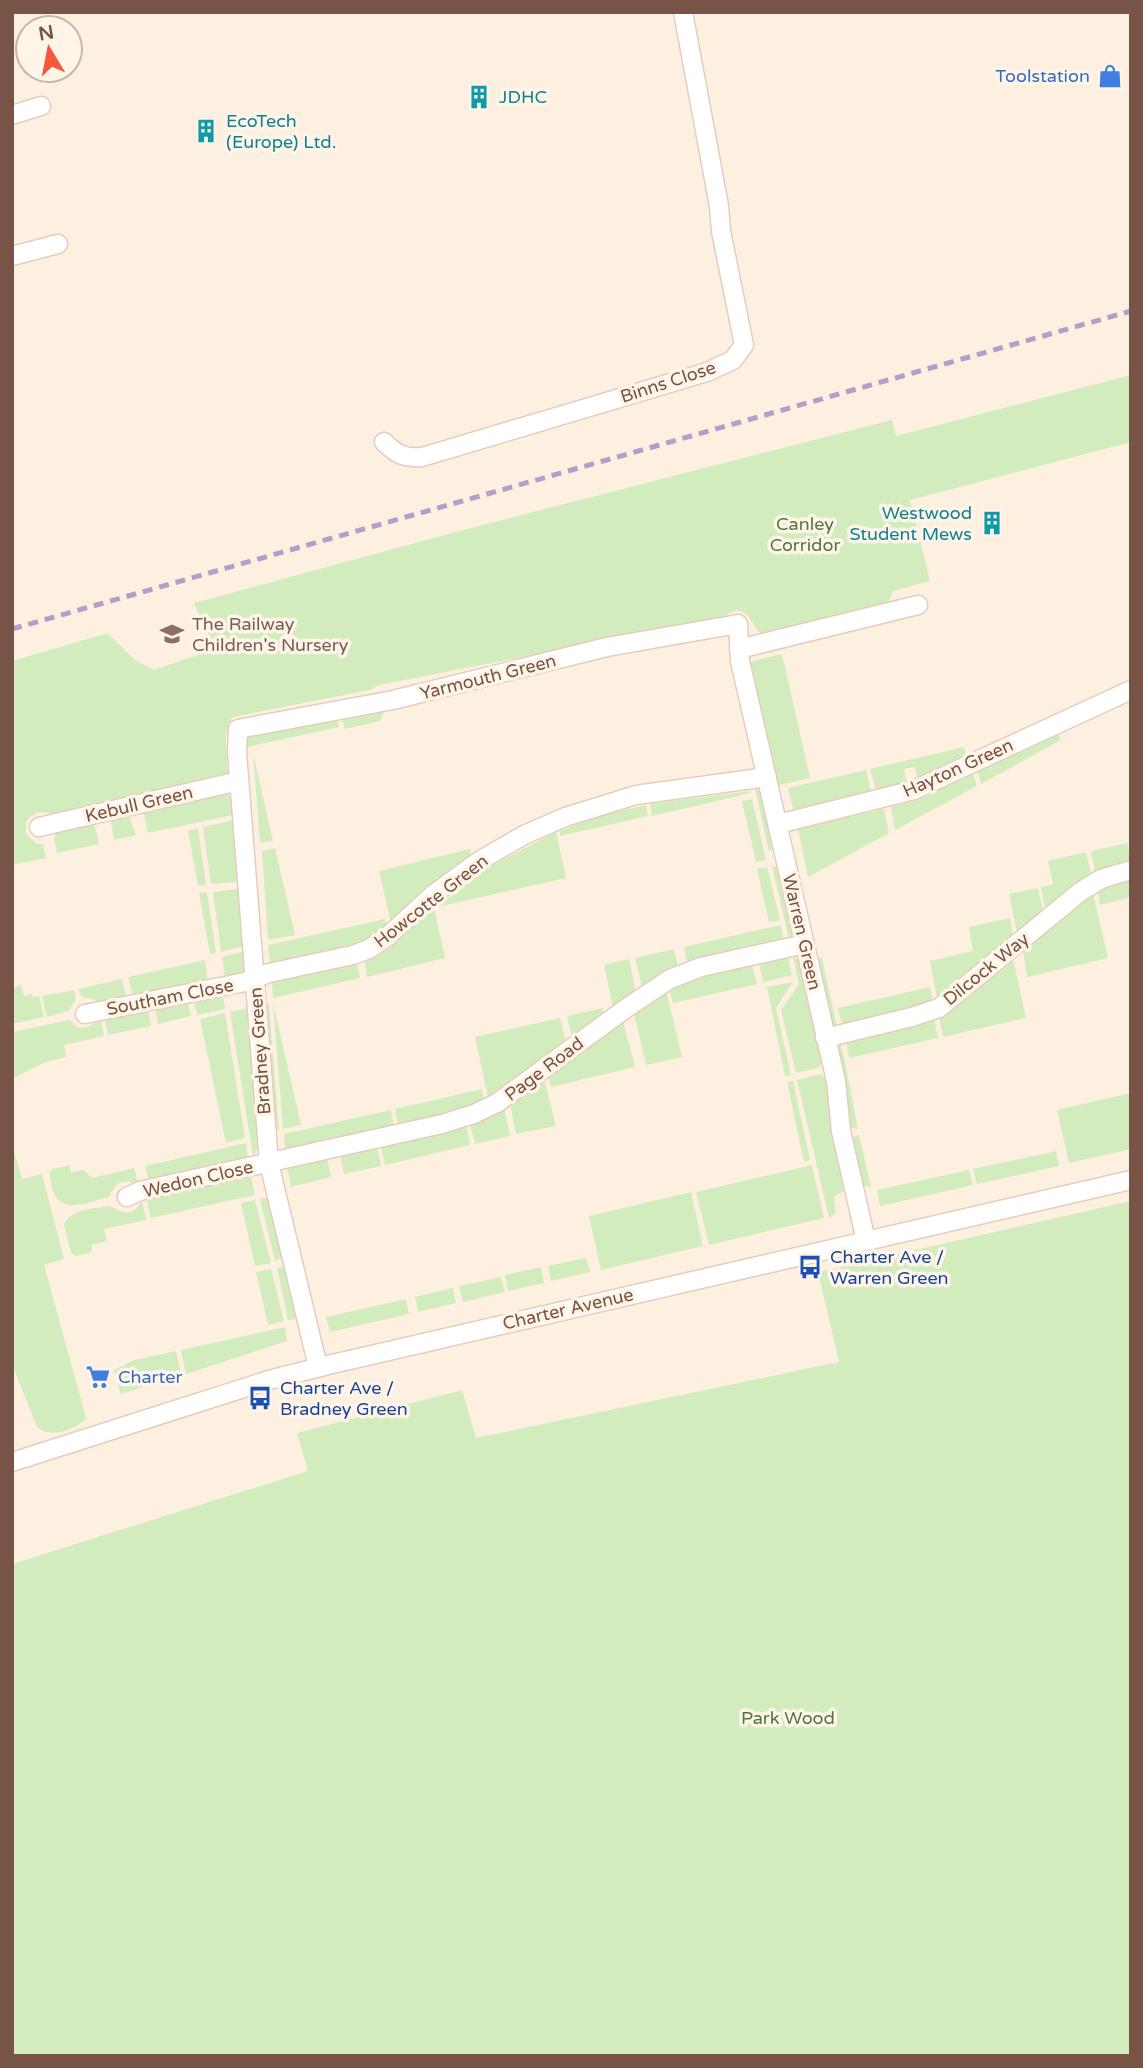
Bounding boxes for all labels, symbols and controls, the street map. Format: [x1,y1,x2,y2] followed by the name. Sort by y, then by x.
[14,14,84,84] north arrow
[37,21,56,45] text: N
[1096,62,1124,90] shop icon: Toolstation
[995,65,1090,87] place label: Toolstation
[465,83,493,111] building icon: JDHC
[499,86,547,108] place label: JDHC
[226,110,336,153] place label: EcoTech (Europe) Ltd.
[192,117,220,145] building icon: EcoTech (Europe) Ltd.
[618,356,718,408] street label: Binns Close
[849,502,972,545] place label: Westwood Student Mews
[978,509,1006,537] building icon: Westwood Student Mews
[770,513,840,556] park label: Canley Corridor
[192,613,349,656] place label: The Railway Children's Nursery
[158,620,186,648] school or university icon: The Railway Children's Nursery
[418,649,558,705] street label: Yarmouth Green
[899,734,1017,802] street label: Hayton Green
[83,781,195,827] street label: Kebull Green
[370,850,492,952] street label: Howcotte Green
[778,872,826,992] street label: Warren Green
[939,928,1034,1010] street label: Dilcock Way
[105,974,235,1020] street label: Southam Close
[245,987,275,1115] street label: Bradney Green
[500,1032,588,1106] street label: Page Road
[141,1156,255,1202] street label: Wedon Close
[830,1246,949,1289] place label: Charter Ave / Warren Green
[796,1253,824,1281] bus stop icon: Charter Ave / Warren Green
[501,1283,635,1335] street label: Charter Avenue
[84,1363,112,1391] supermarket icon: Charter
[118,1366,182,1388] place label: Charter
[280,1377,408,1420] place label: Charter Ave / Bradney Green
[246,1384,274,1412] bus stop icon: Charter Ave / Bradney Green
[741,1707,835,1729] park label: Park Wood

